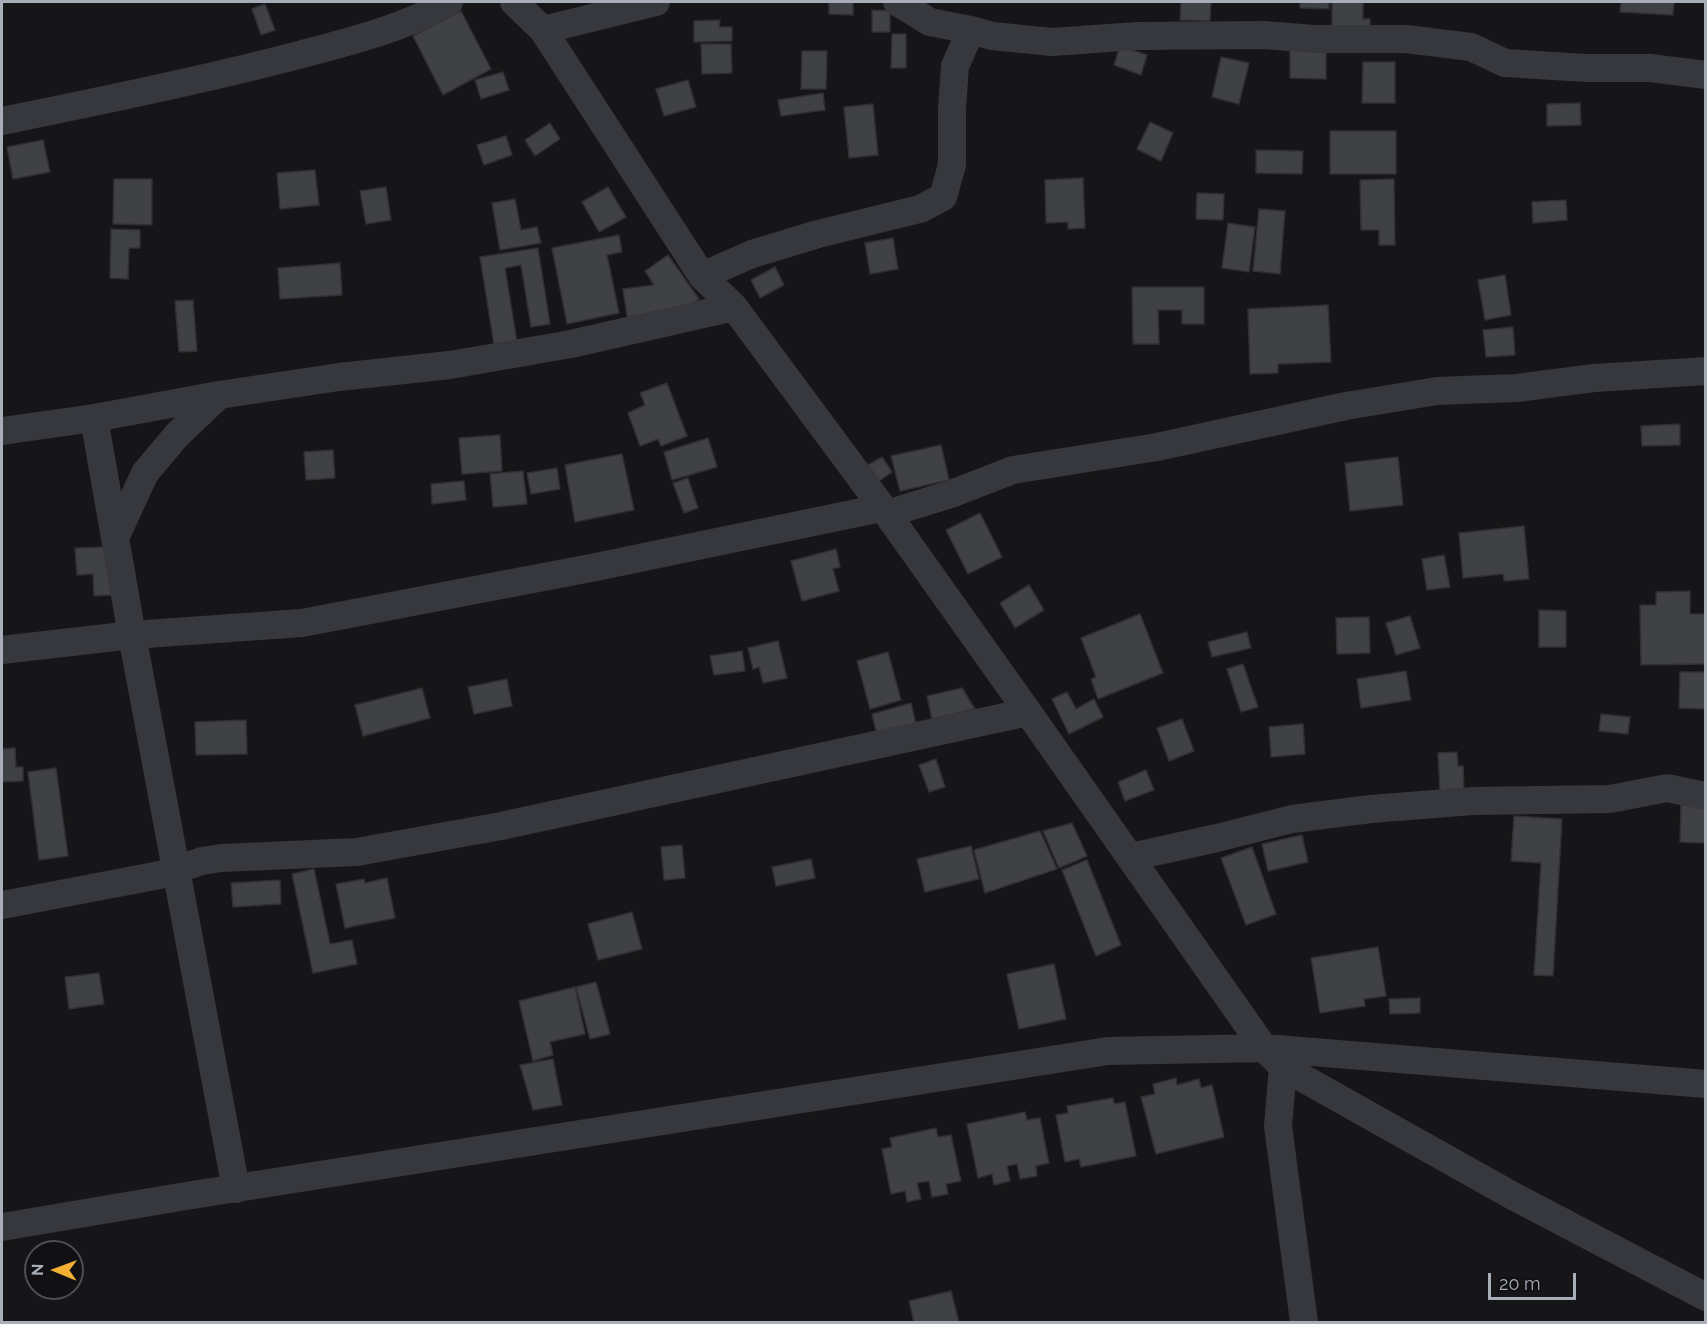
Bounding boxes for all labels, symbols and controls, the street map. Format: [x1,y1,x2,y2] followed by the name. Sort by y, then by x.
[24,1240,84,1300] north arrow
[1491,1261,1580,1299] scale bar
[28,1263,47,1276] text: N
[1499,1273,1541,1294] text: 20 m

